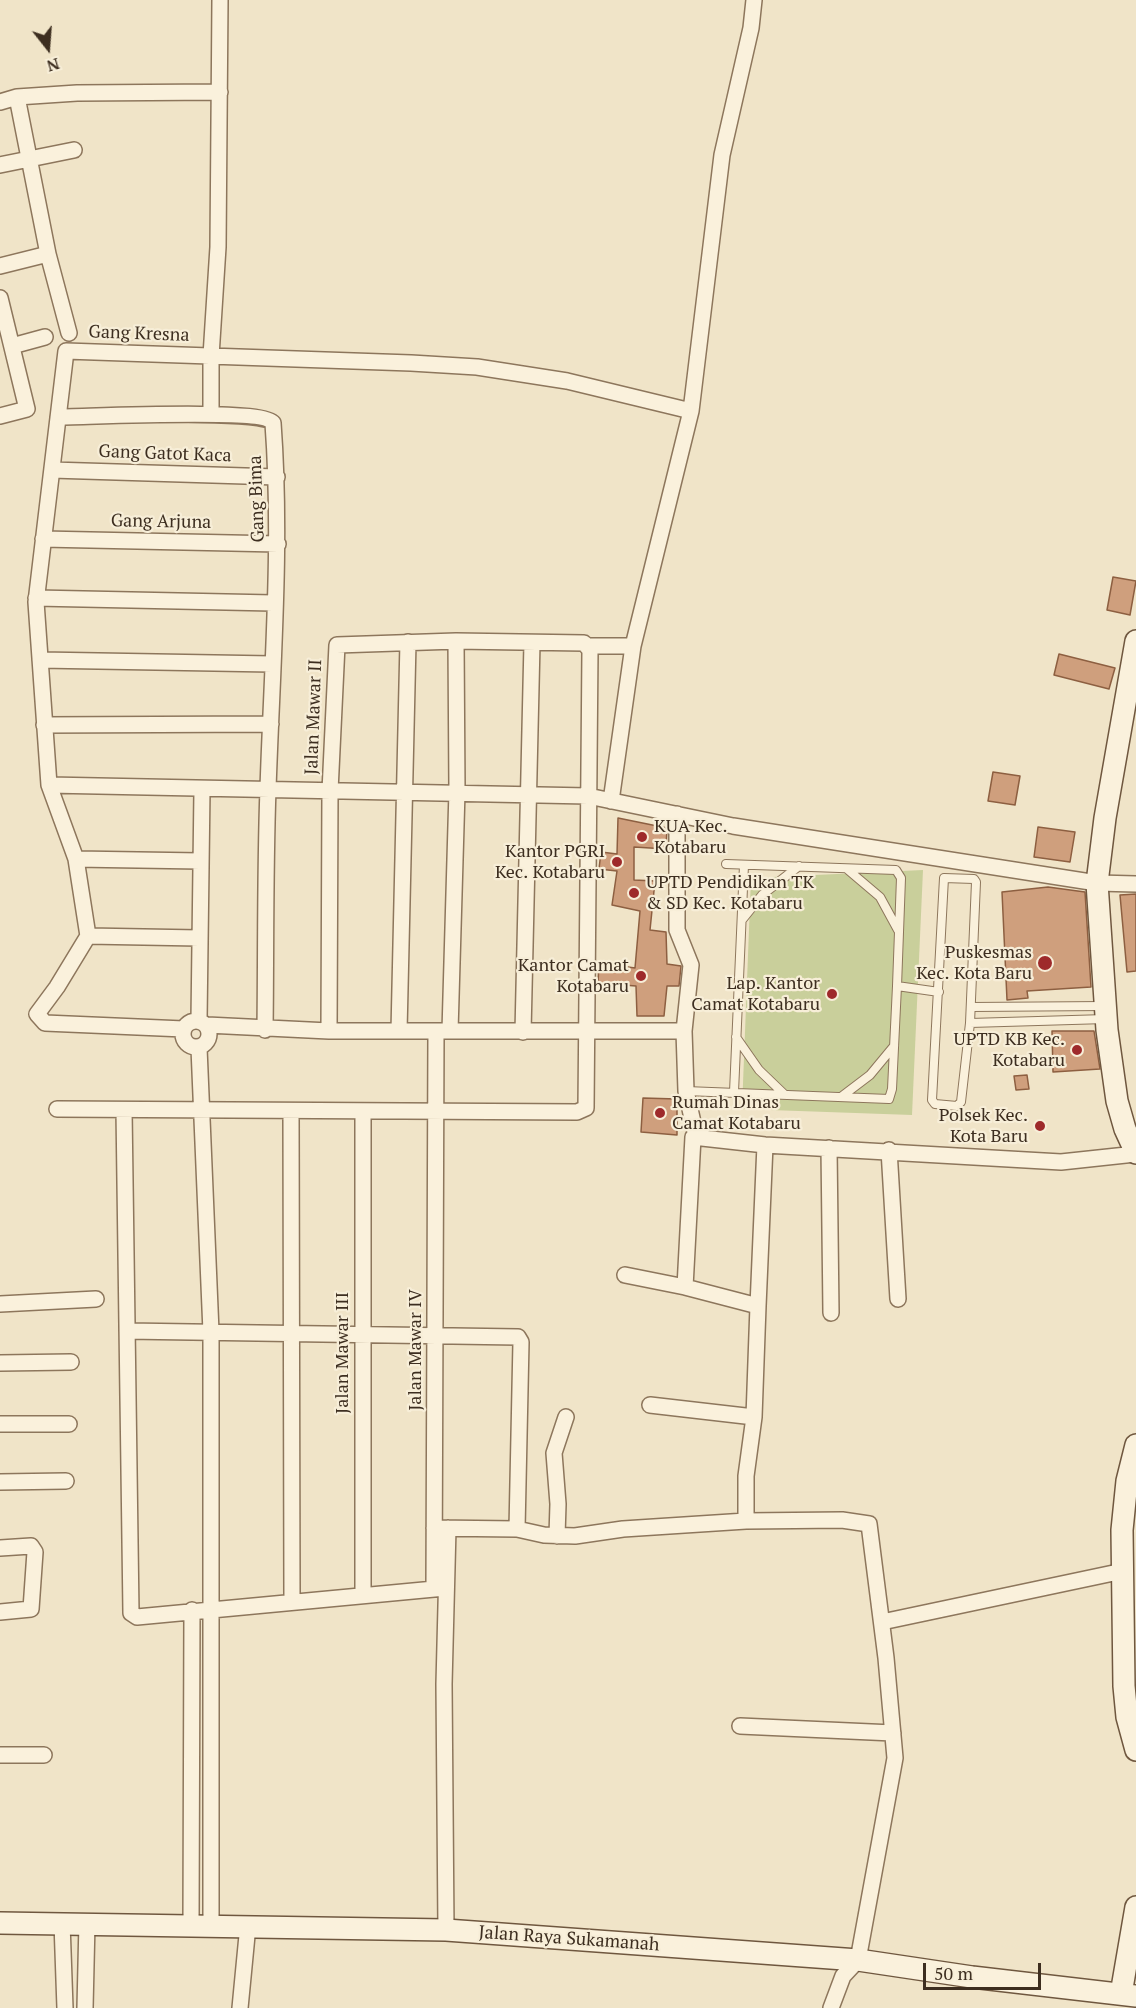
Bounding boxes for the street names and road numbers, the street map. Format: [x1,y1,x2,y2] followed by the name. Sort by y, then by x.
[88,321,190,347] street label: Gang Kresna
[98,441,232,467] street label: Gang Gatot Kaca
[245,455,269,543] street label: Gang Bima
[111,510,211,534] street label: Gang Arjuna
[301,659,327,775] street label: Jalan Mawar II
[405,1289,427,1411] street label: Jalan Mawar IV
[332,1292,354,1414] street label: Jalan Mawar III
[478,1922,660,1956] street label: Jalan Raya Sukamanah

